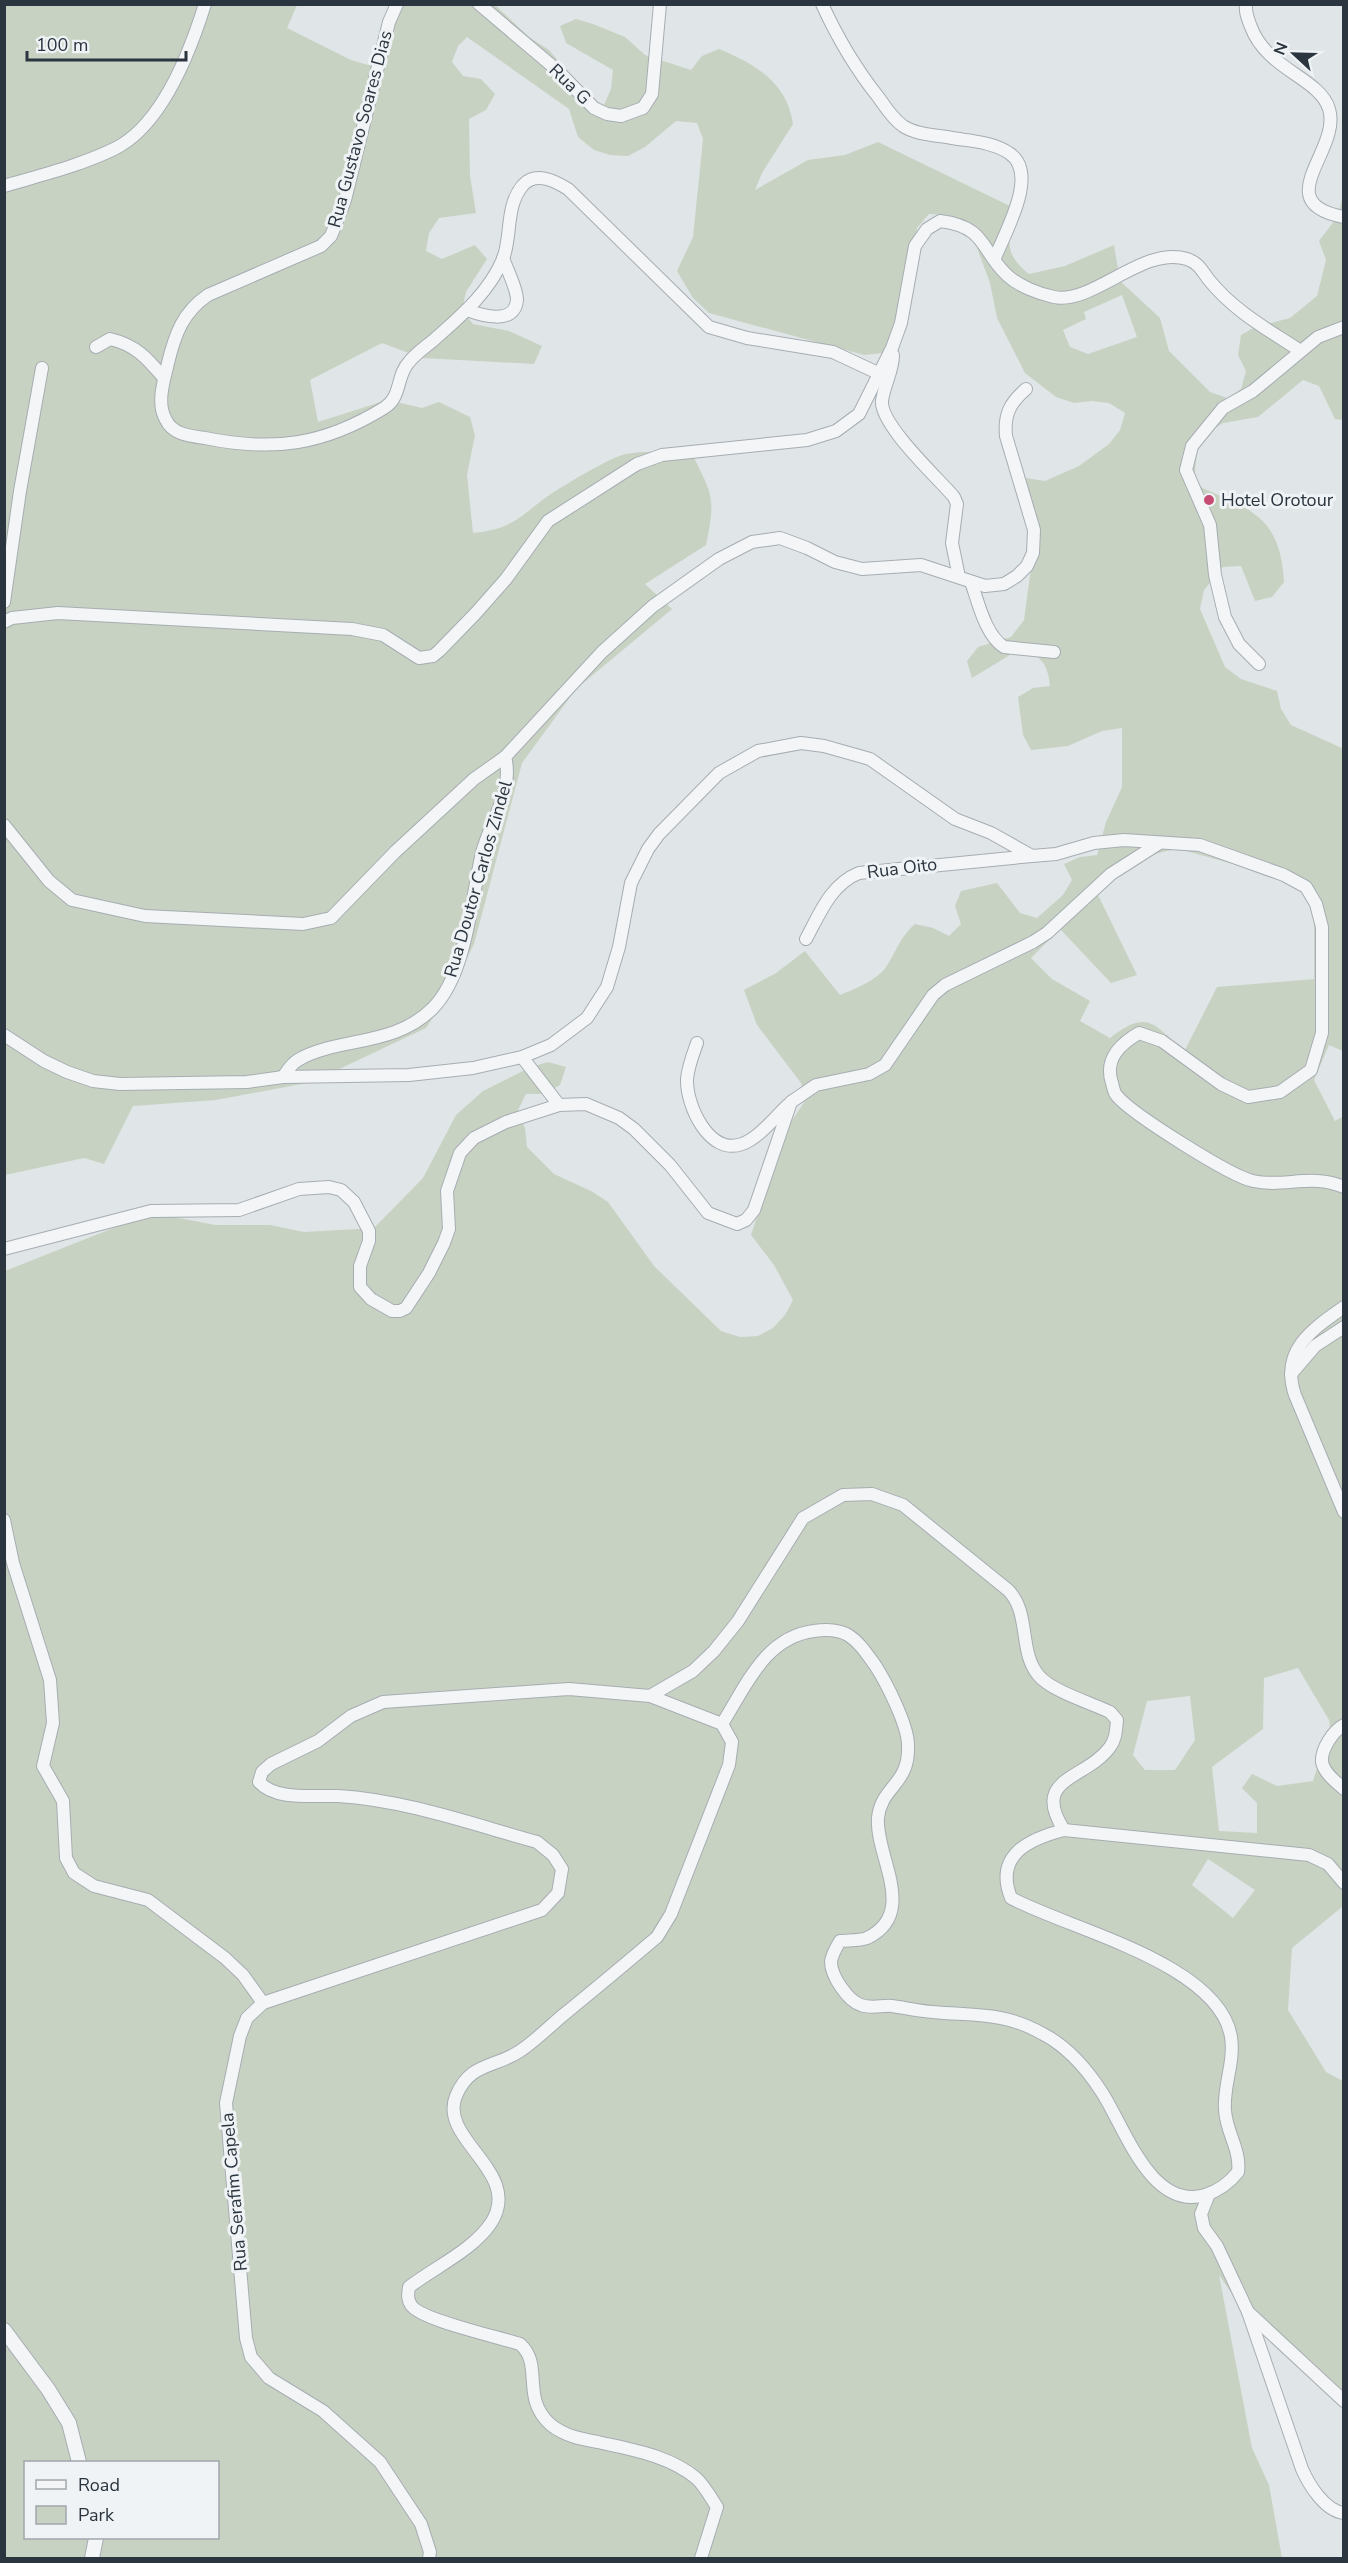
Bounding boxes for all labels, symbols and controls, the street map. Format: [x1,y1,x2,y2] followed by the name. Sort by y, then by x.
[27,24,186,62] scale bar
[1264,24,1324,84] north arrow
[322,28,398,230] street label: Rua Gustavo Soares Dias
[36,33,88,57] text: 100 m
[1269,39,1293,58] text: N
[544,58,596,110] street label: Rua G
[1221,488,1334,512] place label: Hotel Orotour
[1202,493,1216,507] marker: Hotel Orotour
[438,777,518,980] street label: Rua Doutor Carlos Zindel
[866,852,938,884] street label: Rua Oito
[215,2112,253,2272] street label: Rua Serafim Capela
[24,2461,219,2539] legend
[78,2473,120,2497] text: Road
[78,2503,115,2527] text: Park

